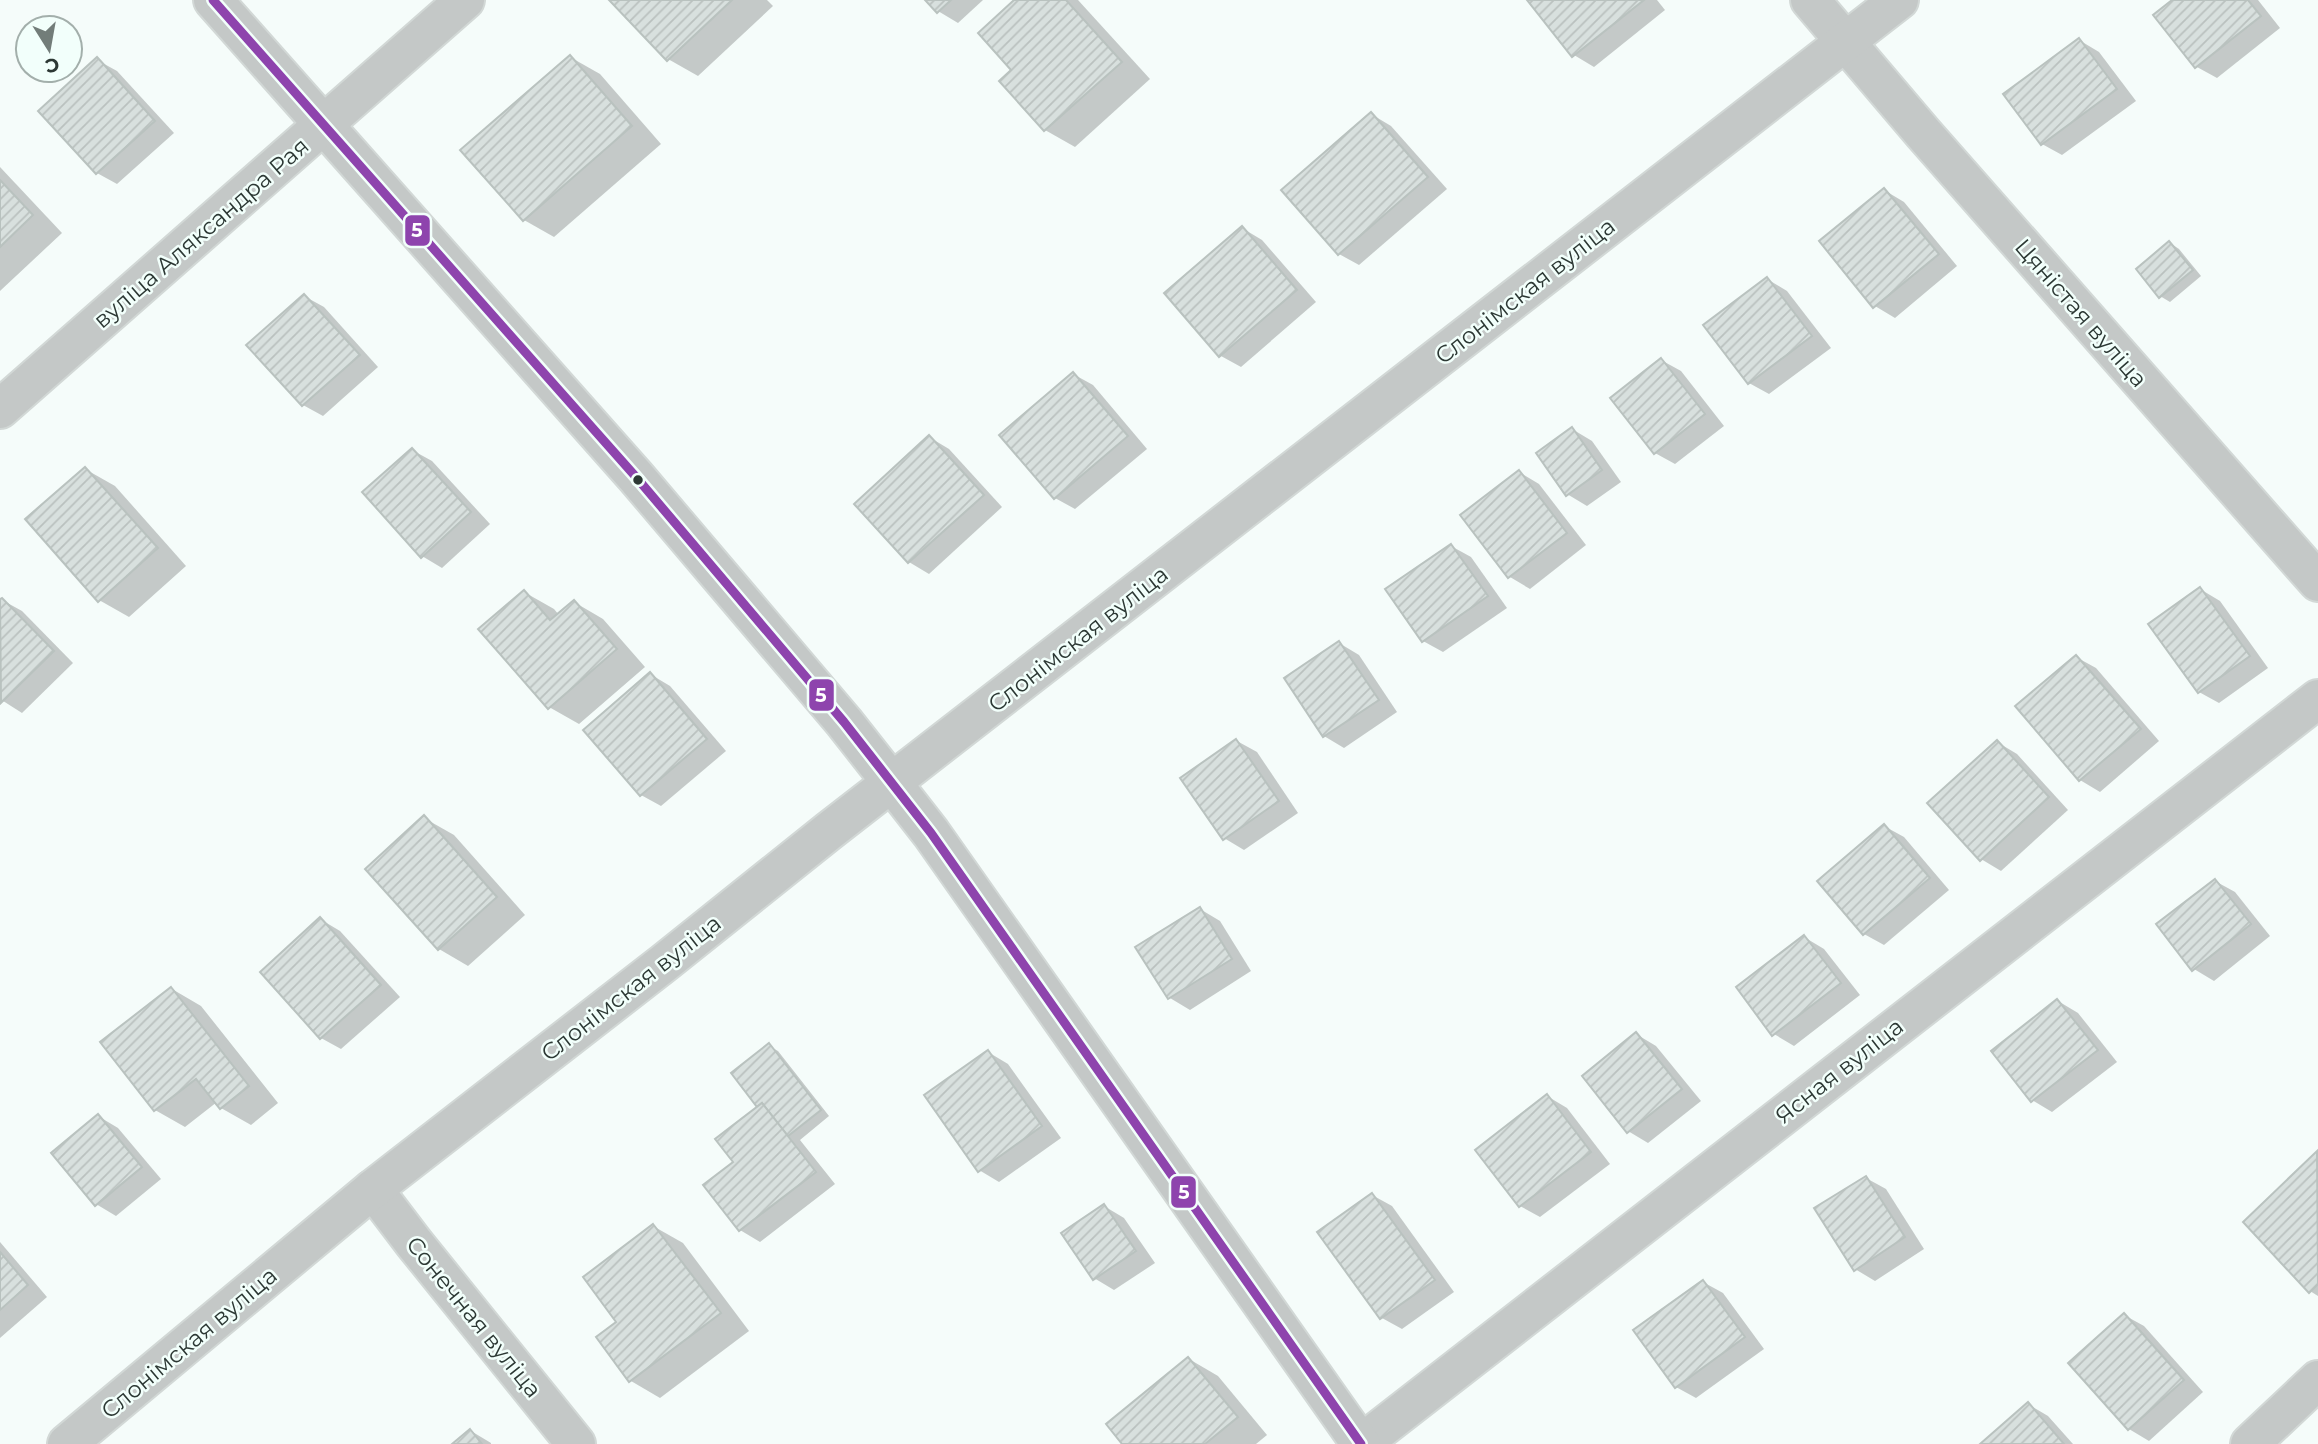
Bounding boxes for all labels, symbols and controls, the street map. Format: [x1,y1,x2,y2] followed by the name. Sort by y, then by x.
[14,14,84,84] north arrow
[43,53,61,78] text: С
[88,132,314,334] street label: вуліца Аляксандра Рая
[1429,212,1621,370] street label: Слонімская вуліца
[404,214,431,247] line badge: 5
[411,219,423,242] text: 5
[2009,233,2153,393] street label: Цяністая вуліца
[631,473,645,487] unlabelled marker
[982,560,1174,718] street label: Слонімская вуліца
[808,678,835,712] line badge: 5
[815,684,827,707] text: 5
[535,909,727,1067] street label: Слонімская вуліца
[1769,1012,1909,1130] street label: Ясная вуліца
[1170,1175,1197,1209] line badge: 5
[1178,1181,1190,1204] text: 5
[400,1231,548,1403] street label: Сонечная вуліца
[95,1261,283,1425] street label: Слонімская вуліца

